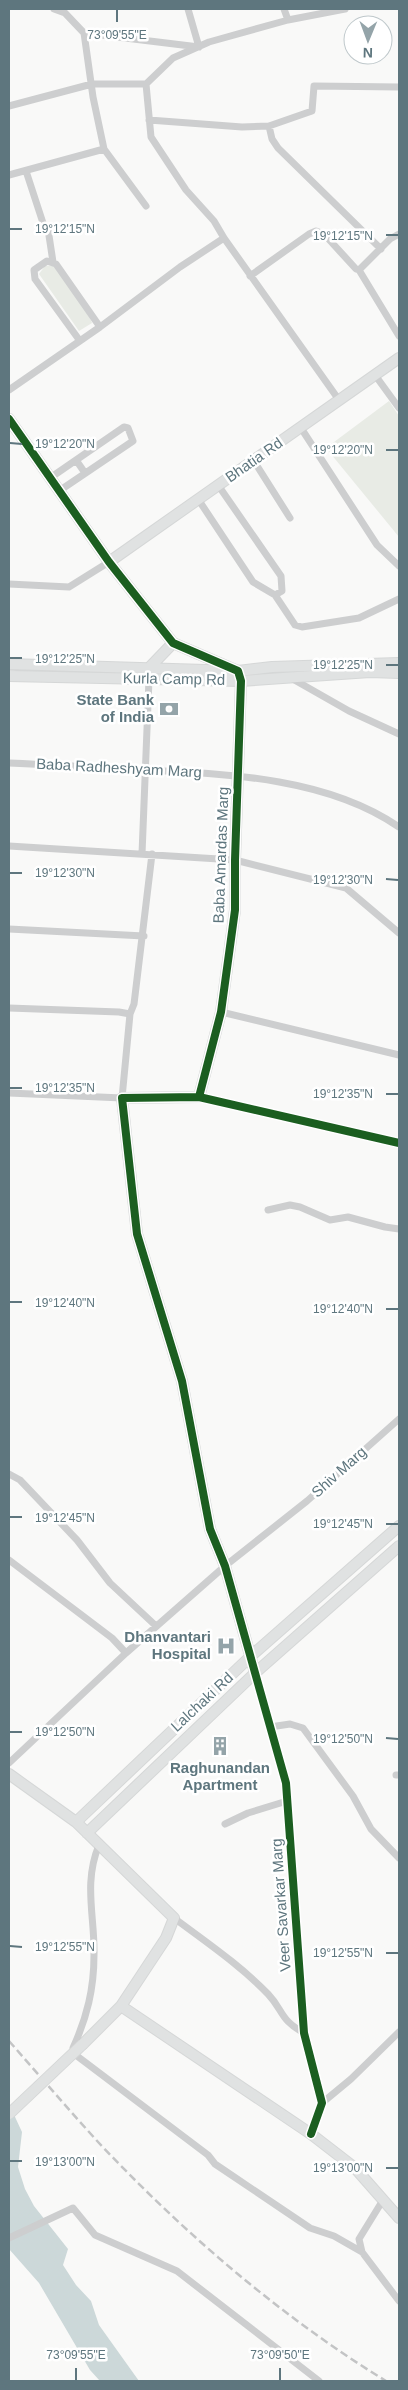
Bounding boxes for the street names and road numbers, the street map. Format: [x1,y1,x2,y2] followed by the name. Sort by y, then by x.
[222,434,286,485] street label: Bhatia Rd
[123,669,225,688] street label: Kurla Camp Rd
[36,755,202,780] street label: Baba Radheshyam Marg
[210,786,231,924] street label: Baba Amardas Marg
[308,1443,369,1501] street label: Shiv Marg
[167,1669,236,1735] street label: Lalchaki Rd
[267,1838,294,1972] street label: Veer Savarkar Marg

